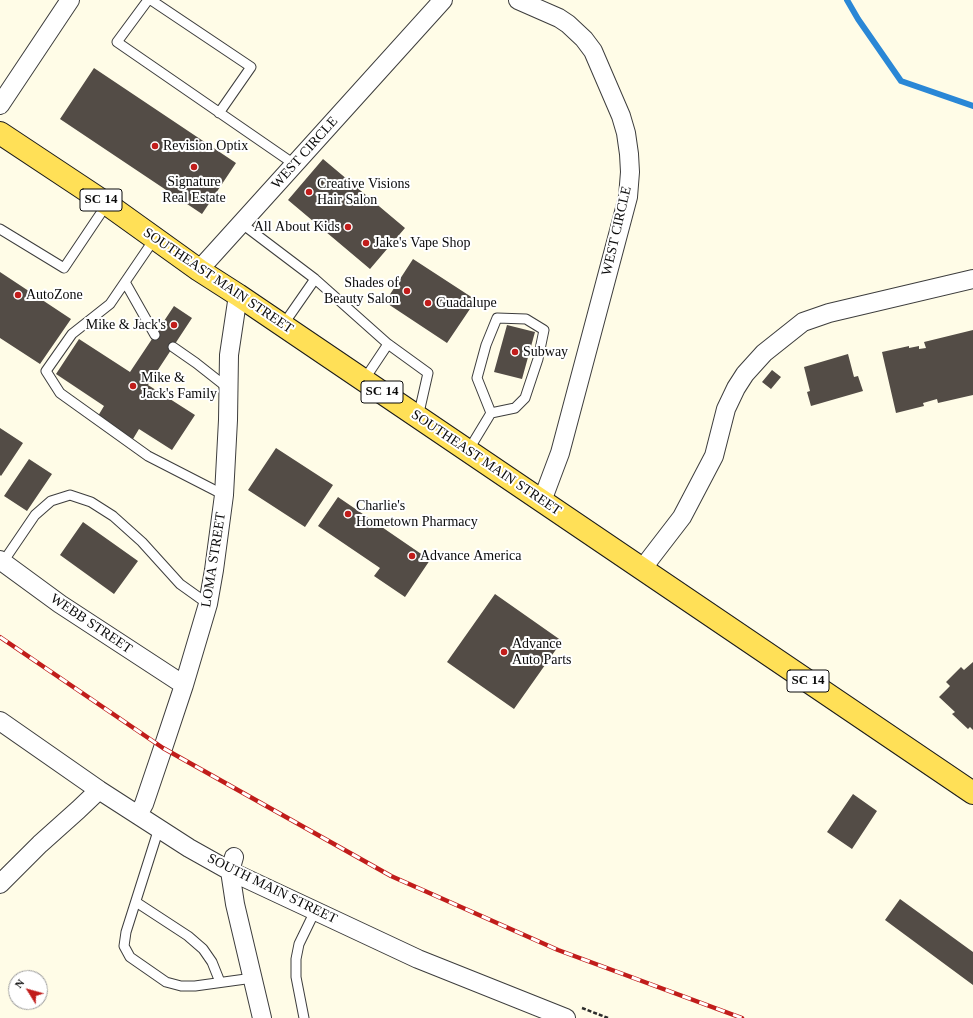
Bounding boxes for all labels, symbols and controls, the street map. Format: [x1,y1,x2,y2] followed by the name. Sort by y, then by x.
[268,113,342,193] street label: WEST CIRCLE
[163,138,248,154] place label: Revision Optix
[150,141,160,151] marker: Revision Optix
[189,162,199,172] marker: Signature Real Estate
[162,174,226,206] place label: Signature Real Estate
[317,176,410,208] place label: Creative Visions Hair Salon
[599,185,635,277] street label: WEST CIRCLE
[304,187,314,197] marker: Creative Visions Hair Salon
[80,189,122,211] road number: SC 14
[254,219,340,235] place label: All About Kids
[343,222,353,232] marker: All About Kids
[140,224,296,338] street label: SOUTHEAST MAIN STREET
[374,235,471,251] place label: Jake's Vape Shop
[361,238,371,248] marker: Jake's Vape Shop
[324,275,399,308] place label: Shades of Beauty Salon
[402,286,412,296] marker: Shades of Beauty Salon
[26,287,83,303] place label: AutoZone
[13,290,23,300] marker: AutoZone
[436,295,497,311] place label: Guadalupe
[423,298,433,308] marker: Guadalupe
[86,317,166,333] place label: Mike & Jack's
[169,320,179,330] marker: Mike & Jack's
[523,344,568,360] place label: Subway
[510,347,520,357] marker: Subway
[141,370,217,402] place label: Mike & Jack's Family
[128,381,138,391] marker: Mike & Jack's Family
[361,381,403,403] road number: SC 14
[408,406,564,520] street label: SOUTHEAST MAIN STREET
[356,498,478,530] place label: Charlie's Hometown Pharmacy
[343,509,353,519] marker: Charlie's Hometown Pharmacy
[198,511,230,609] street label: LOMA STREET
[420,548,521,564] place label: Advance America
[407,551,417,561] marker: Advance America
[47,590,135,658] street label: WEBB STREET
[512,636,572,668] place label: Advance Auto Parts
[499,647,509,657] marker: Advance Auto Parts
[787,670,829,692] road number: SC 14
[204,850,340,928] street label: SOUTH MAIN STREET
[8,970,48,1010] north arrow
[12,977,26,990] text: N

